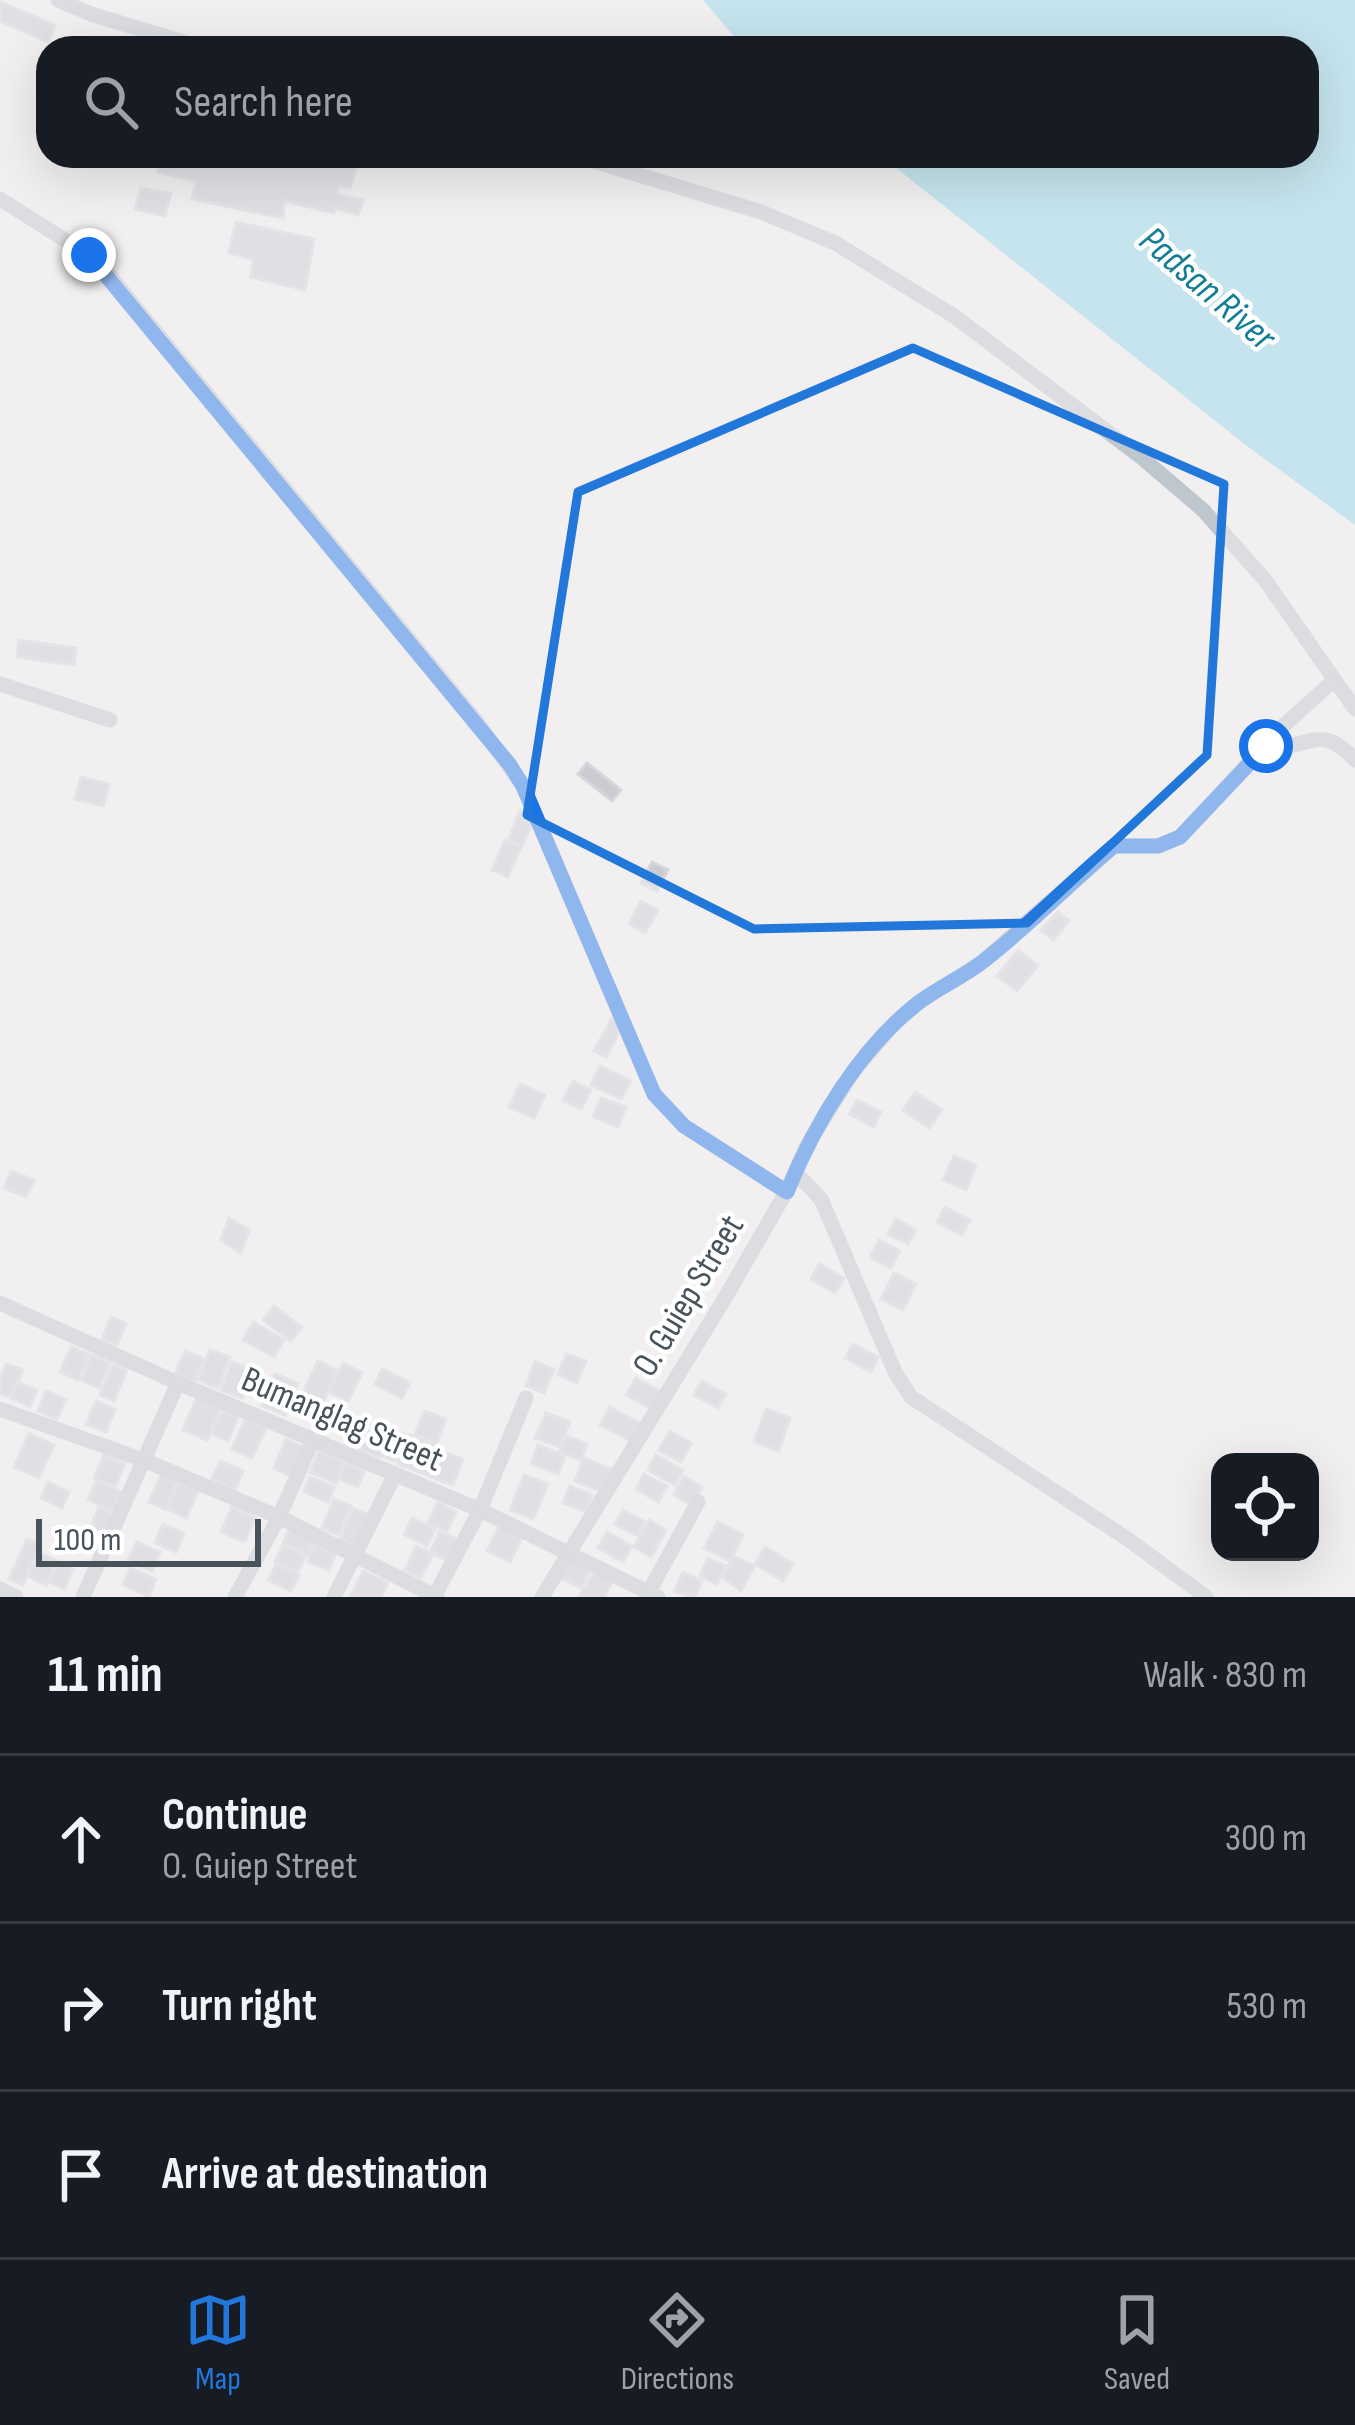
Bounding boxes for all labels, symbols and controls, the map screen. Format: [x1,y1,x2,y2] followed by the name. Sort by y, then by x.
[36,36,1319,168] search box
[78,69,144,135] icon: search
[174,75,353,130] text: Search here
[1129,217,1286,362] water label: Padsan River
[62,228,116,282] route end
[1239,719,1293,773] route start
[624,1208,754,1384] street label: O. Guiep Street
[235,1358,449,1482] street label: Bumanglag Street
[1211,1453,1319,1561] map controls
[1211,1453,1319,1561] button: locate
[36,1513,261,1566] scale bar
[54,1520,121,1560] text: 100 m
[48,1645,163,1706] text: 11 min
[1143,1652,1307,1699] text: Walk · 830 m
[162,1788,308,1843] text: Continue
[48,1806,114,1872] icon: ahead
[1225,1815,1307,1862] text: 300 m
[162,1843,357,1890] text: O. Guiep Street
[48,1974,114,2040] icon: right
[162,1979,317,2034] text: Turn right
[1226,1983,1307,2030] text: 530 m
[48,2142,114,2208] icon: arrive
[162,2147,488,2202] text: Arrive at destination
[185,2287,251,2399] tab: Map
[621,2287,734,2399] tab: Directions
[1104,2287,1170,2399] tab: Saved

